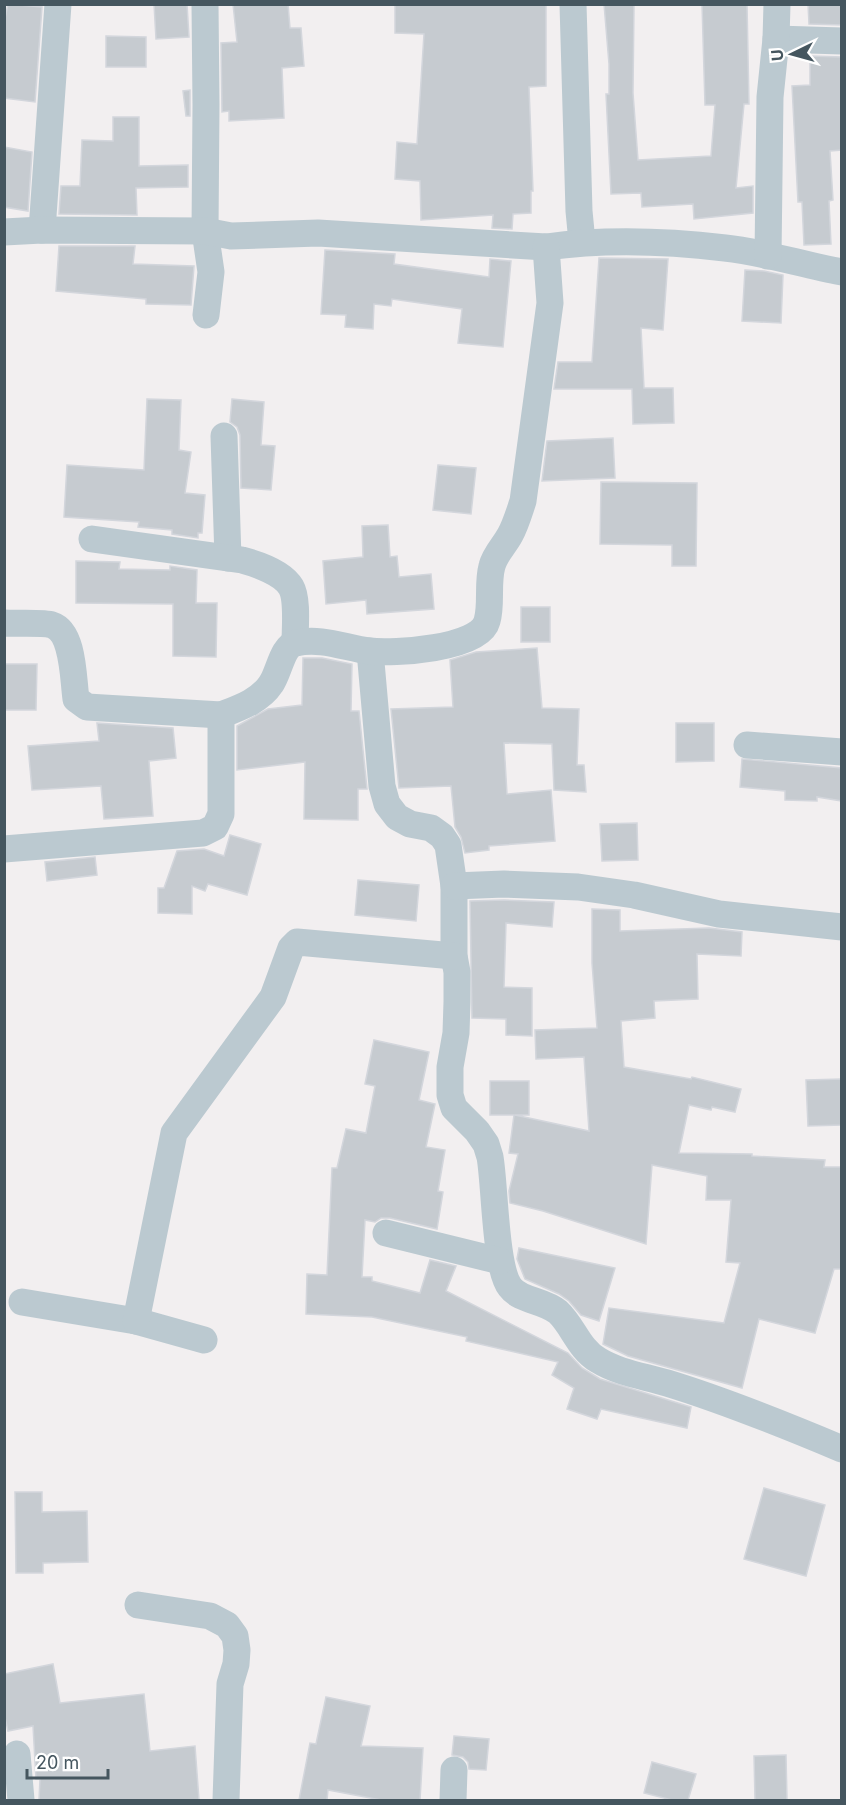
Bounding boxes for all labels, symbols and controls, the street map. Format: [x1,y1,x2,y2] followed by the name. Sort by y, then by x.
[762,24,822,84] north arrow
[767,49,788,62] text: U
[27,1742,108,1780] scale bar
[36,1752,79,1773] text: 20 m

